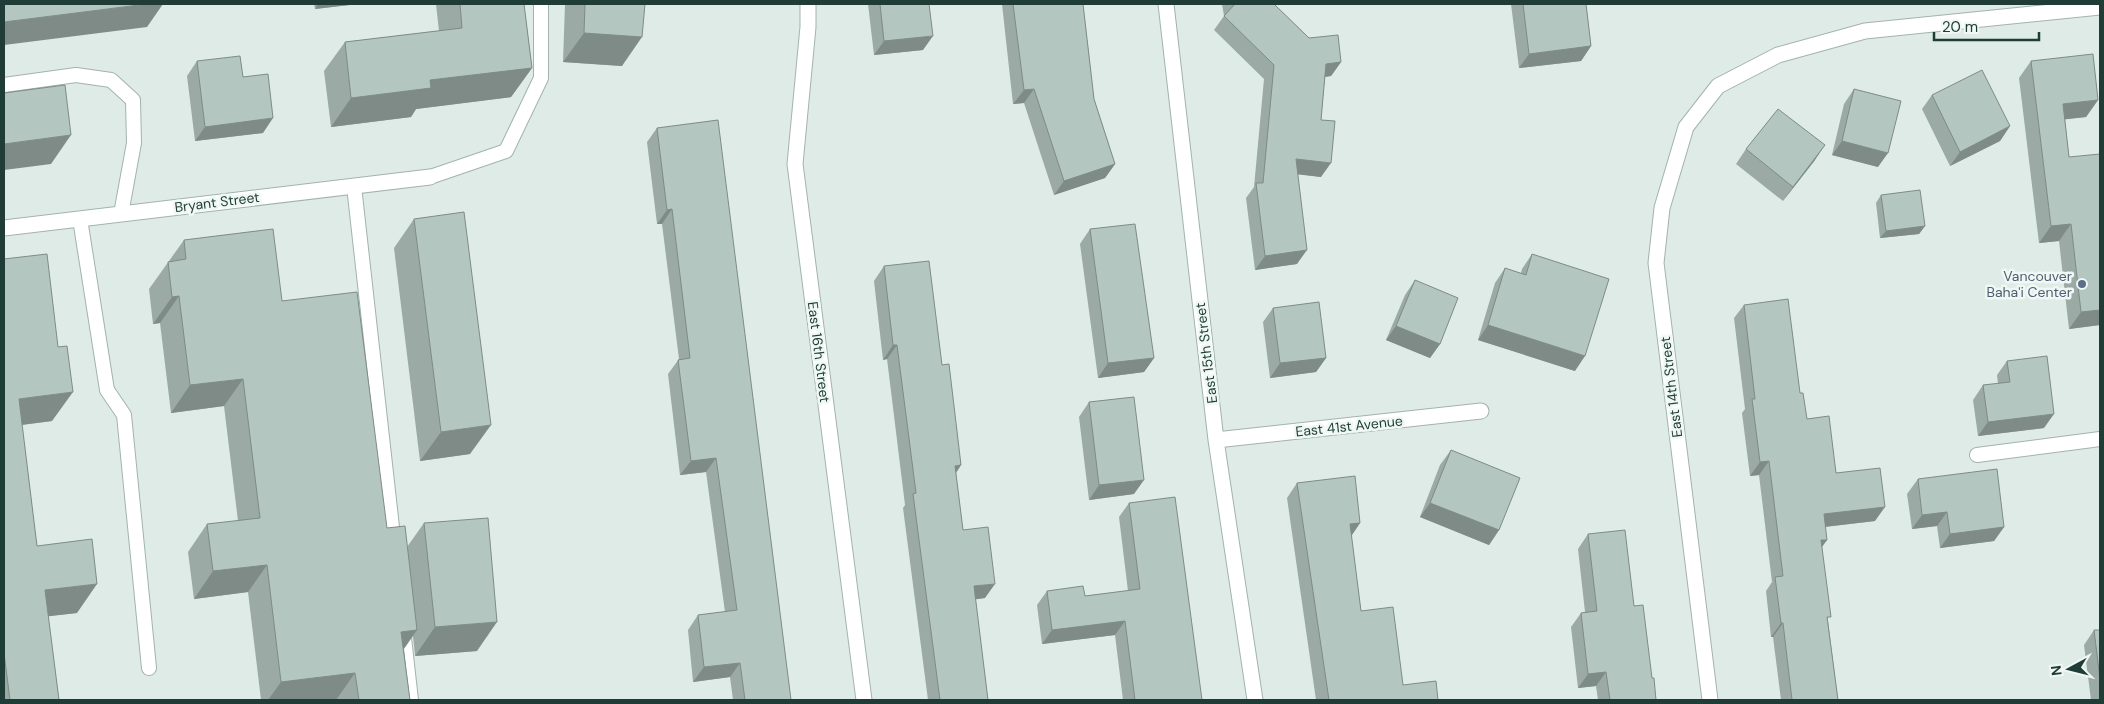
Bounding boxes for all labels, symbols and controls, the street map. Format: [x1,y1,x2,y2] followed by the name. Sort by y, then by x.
[1934,10,2039,42] scale bar
[1942,17,1978,37] text: 20 m
[173,188,261,216] street label: Bryant Street
[1987,267,2072,301] place label: Vancouver Baha'i Center
[2076,278,2088,290] marker: Vancouver Baha'i Center
[804,301,834,403] street label: East 16th Street
[1191,302,1221,404] street label: East 15th Street
[1656,336,1686,438] street label: East 14th Street
[1294,411,1404,441] street label: East 41st Avenue
[2044,644,2094,694] north arrow
[2047,664,2066,677] text: N

